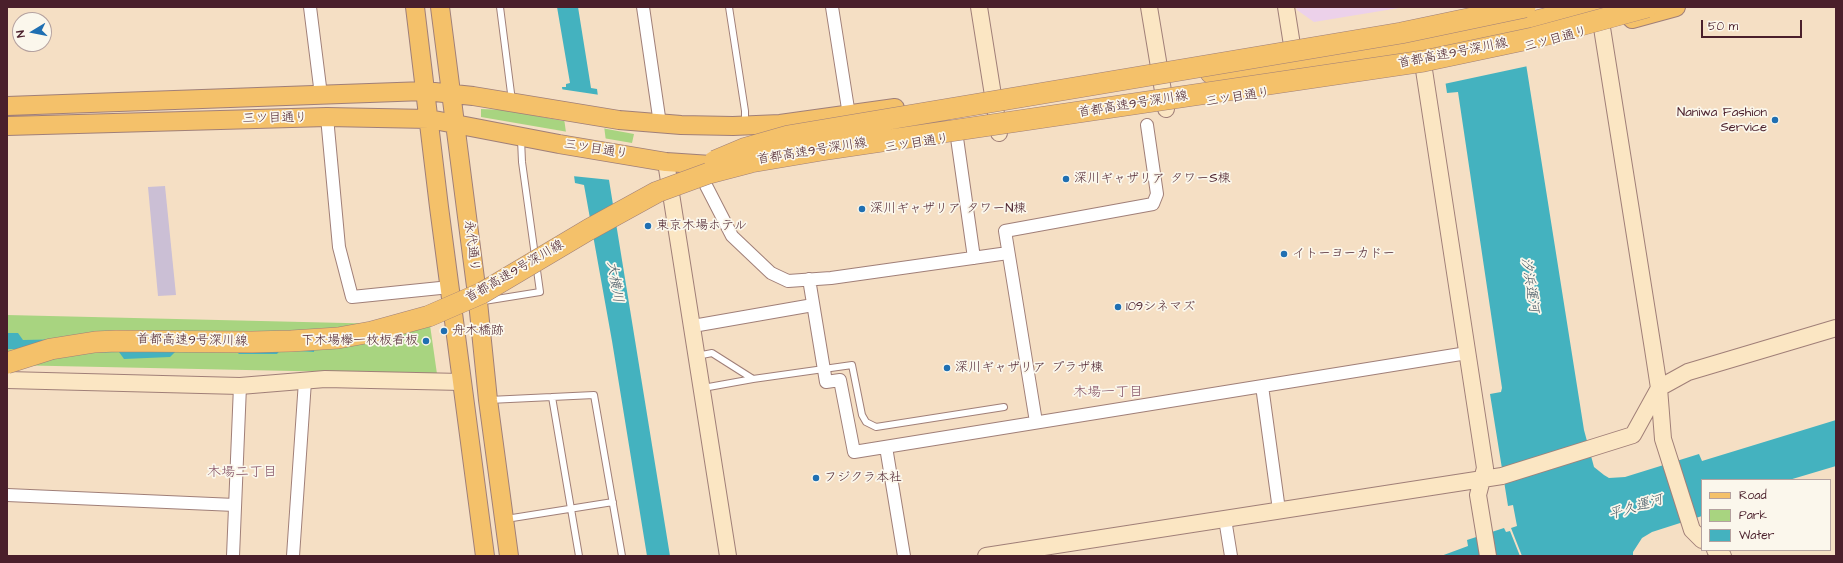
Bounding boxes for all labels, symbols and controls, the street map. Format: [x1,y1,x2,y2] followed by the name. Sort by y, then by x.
[12,12,52,52] north arrow
[1703,12,1804,38] scale bar
[1708,18,1738,35] text: 50 m
[1523,24,1589,56] street label: 三ツ目通り
[13,29,29,39] text: N
[1397,36,1509,72] street label: 首都高速9号深川線
[1205,85,1271,111] street label: 三ツ目通り
[1077,89,1189,121] street label: 首都高速9号深川線
[1677,105,1767,136] place label: Naniwa Fashion Service
[242,111,308,127] street label: 三ツ目通り
[1770,115,1780,125] marker: Naniwa Fashion Service
[884,131,950,157] street label: 三ツ目通り
[756,136,868,168] street label: 首都高速9号深川線
[563,137,629,163] street label: 三ツ目通り
[1074,171,1231,187] place label: 深川ギャザリア タワーS棟
[1061,174,1071,184] marker: 深川ギャザリア タワーS棟
[870,201,1026,217] place label: 深川ギャザリア タワーN棟
[857,204,867,214] marker: 深川ギャザリア タワーN棟
[656,218,747,234] place label: 東京木場ホテル
[460,219,482,273] street label: 永代通り
[643,221,653,231] marker: 東京木場ホテル
[463,237,567,307] street label: 首都高速9号深川線
[1292,246,1395,262] place label: イトーヨーカドー
[1279,249,1289,259] marker: イトーヨーカドー
[1516,256,1542,314] water label: 汐浜運河
[602,260,626,304] water label: 大横川
[1126,299,1195,315] place label: 109シネマズ
[1113,302,1123,312] marker: 109シネマズ
[452,323,504,339] place label: 舟木橋跡
[439,326,449,336] marker: 舟木橋跡
[136,332,248,350] street label: 首都高速9号深川線
[301,333,418,349] place label: 下木場欅一枚板看板
[421,336,431,346] marker: 下木場欅一枚板看板
[955,360,1103,376] place label: 深川ギャザリア プラザ棟
[942,363,952,373] marker: 深川ギャザリア プラザ棟
[1073,385,1143,401] district label: 木場一丁目
[207,465,277,481] district label: 木場二丁目
[824,470,902,486] place label: フジクラ本社
[811,473,821,483] marker: フジクラ本社
[1701,479,1831,551] legend
[1739,487,1767,504] text: Road
[1607,492,1665,524] water label: 平久運河
[1739,507,1767,524] text: Park
[1739,527,1774,544] text: Water

